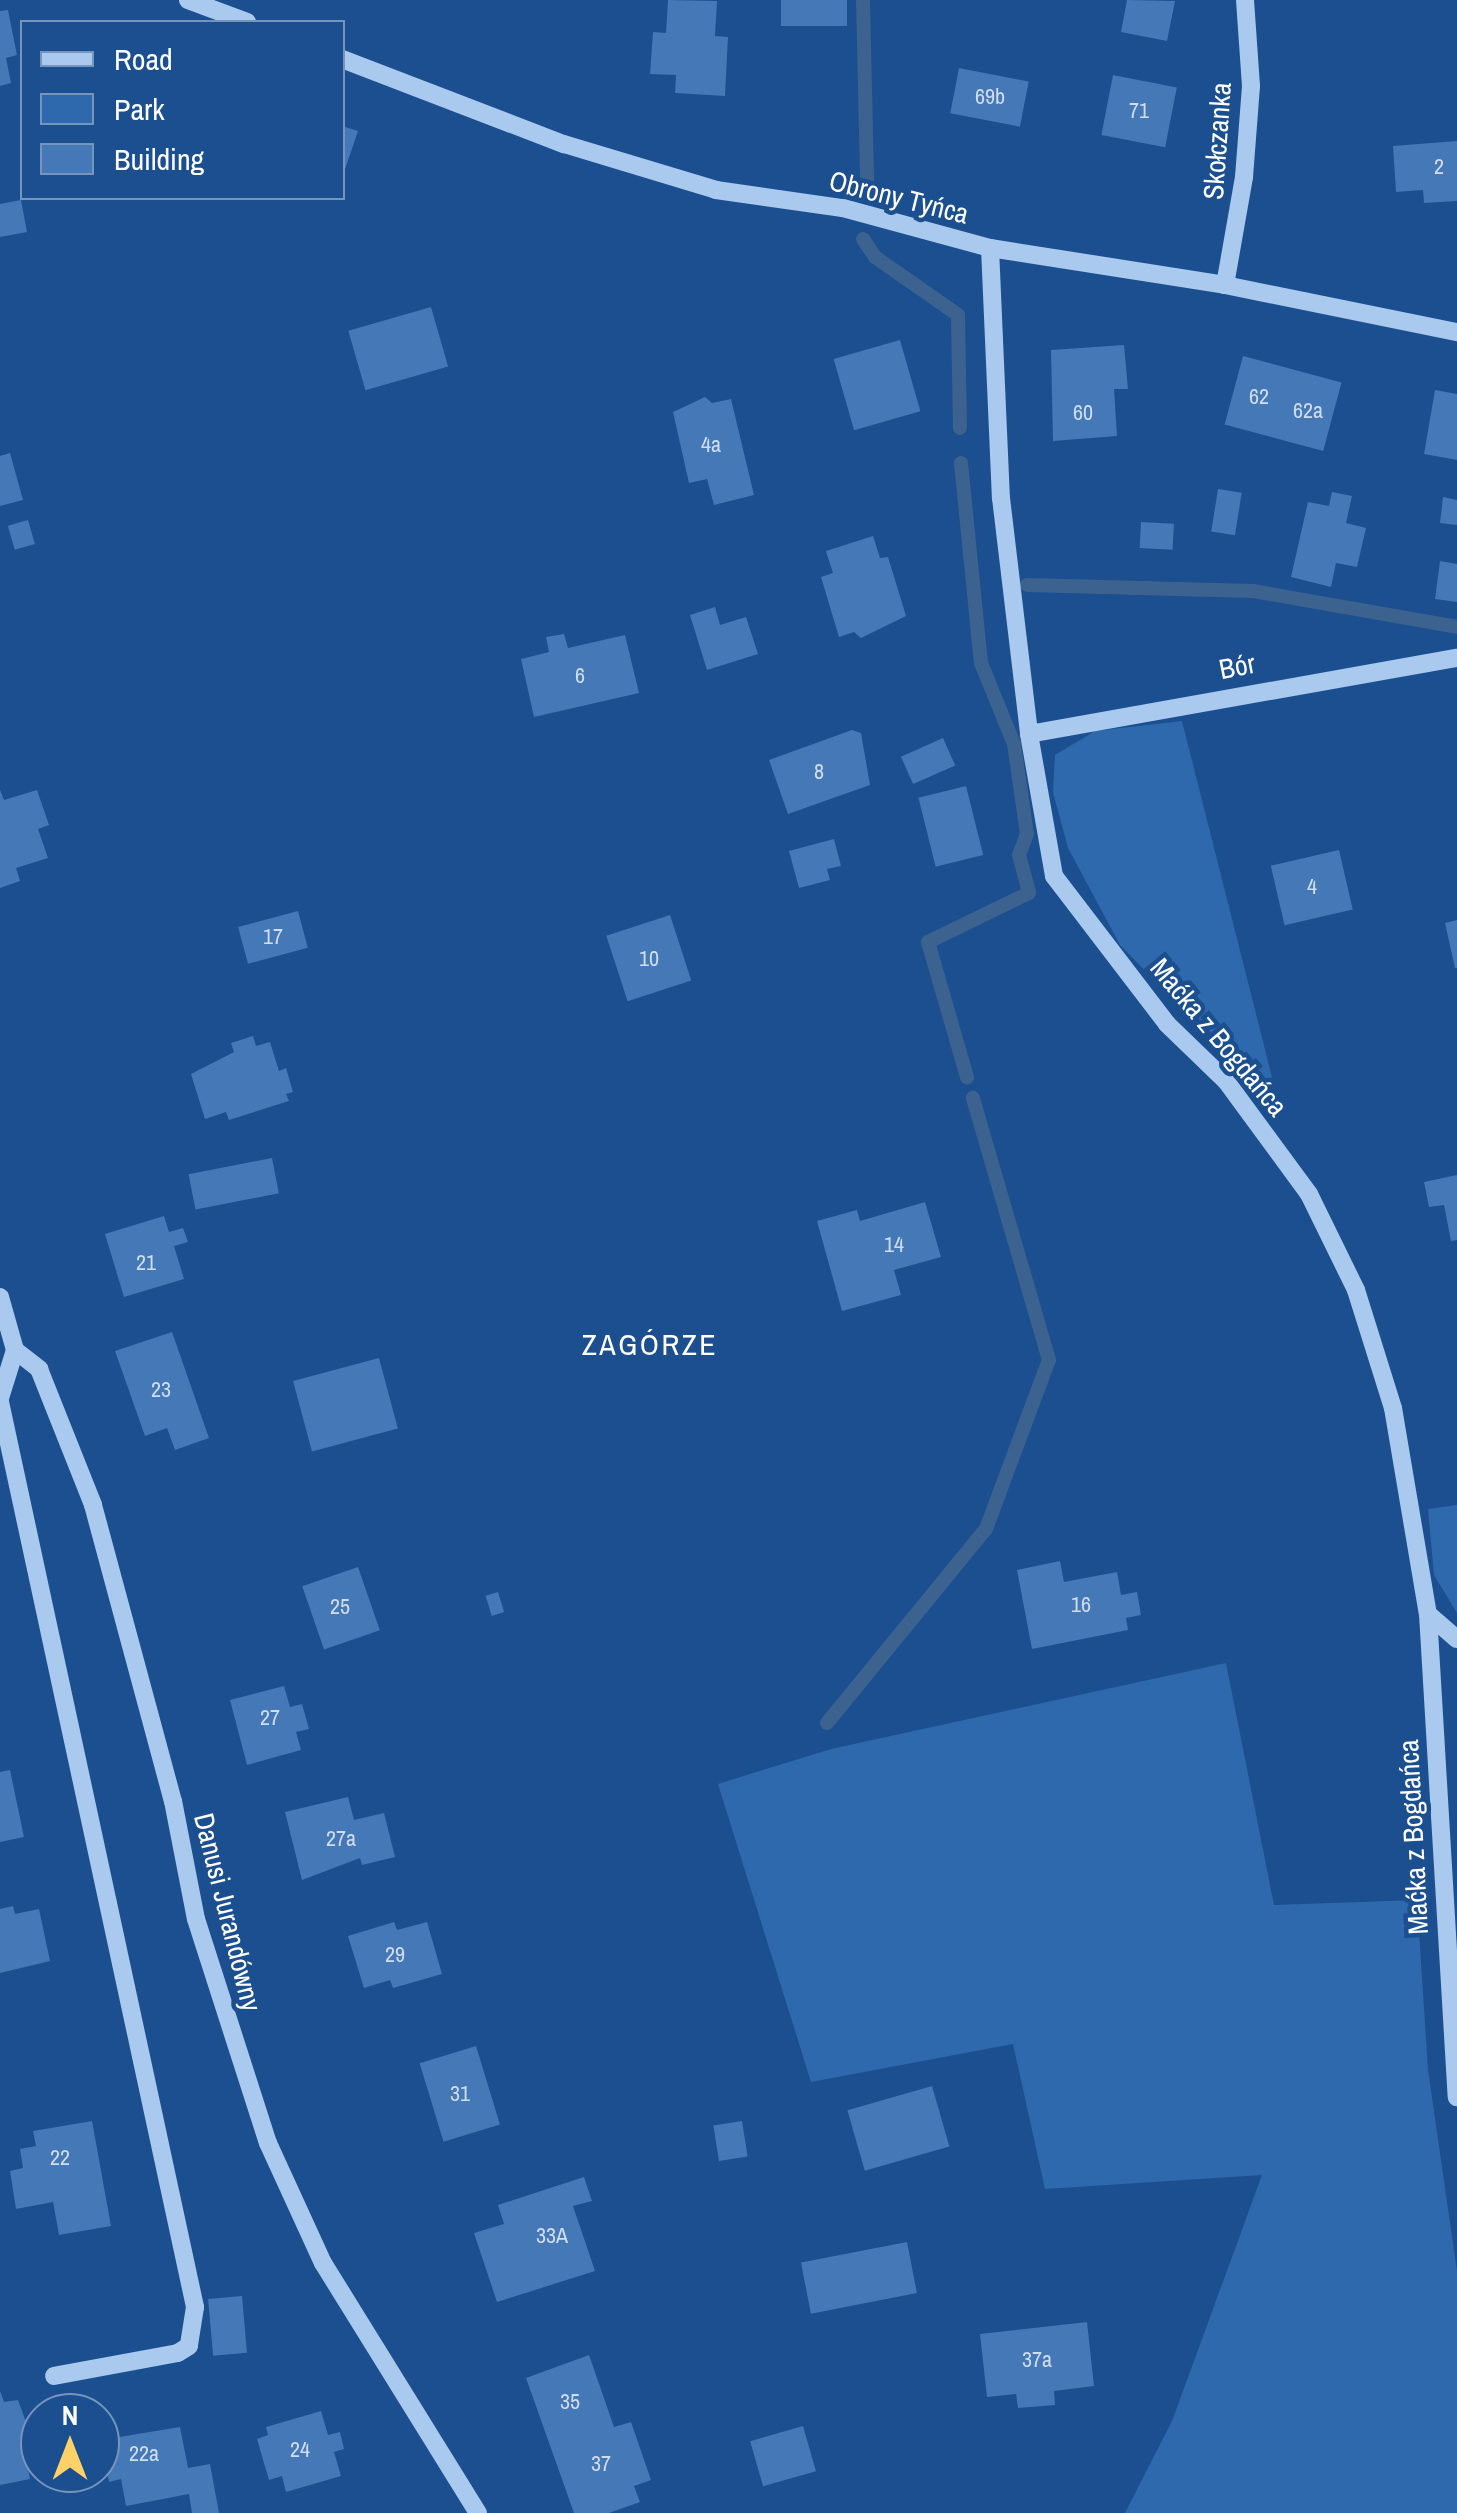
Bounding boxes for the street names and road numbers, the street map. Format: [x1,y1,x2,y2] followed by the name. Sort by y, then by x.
[1196,81,1238,201] street label: Skołczanka
[826,163,972,231] street label: Obrony Tyńca
[1216,646,1258,686] street label: Bór
[1143,951,1295,1123] street label: Maćka z Bogdańca
[1391,1739,1435,1935] street label: Maćka z Bogdańca
[187,1809,269,2015] street label: Danusi Jurandówny

